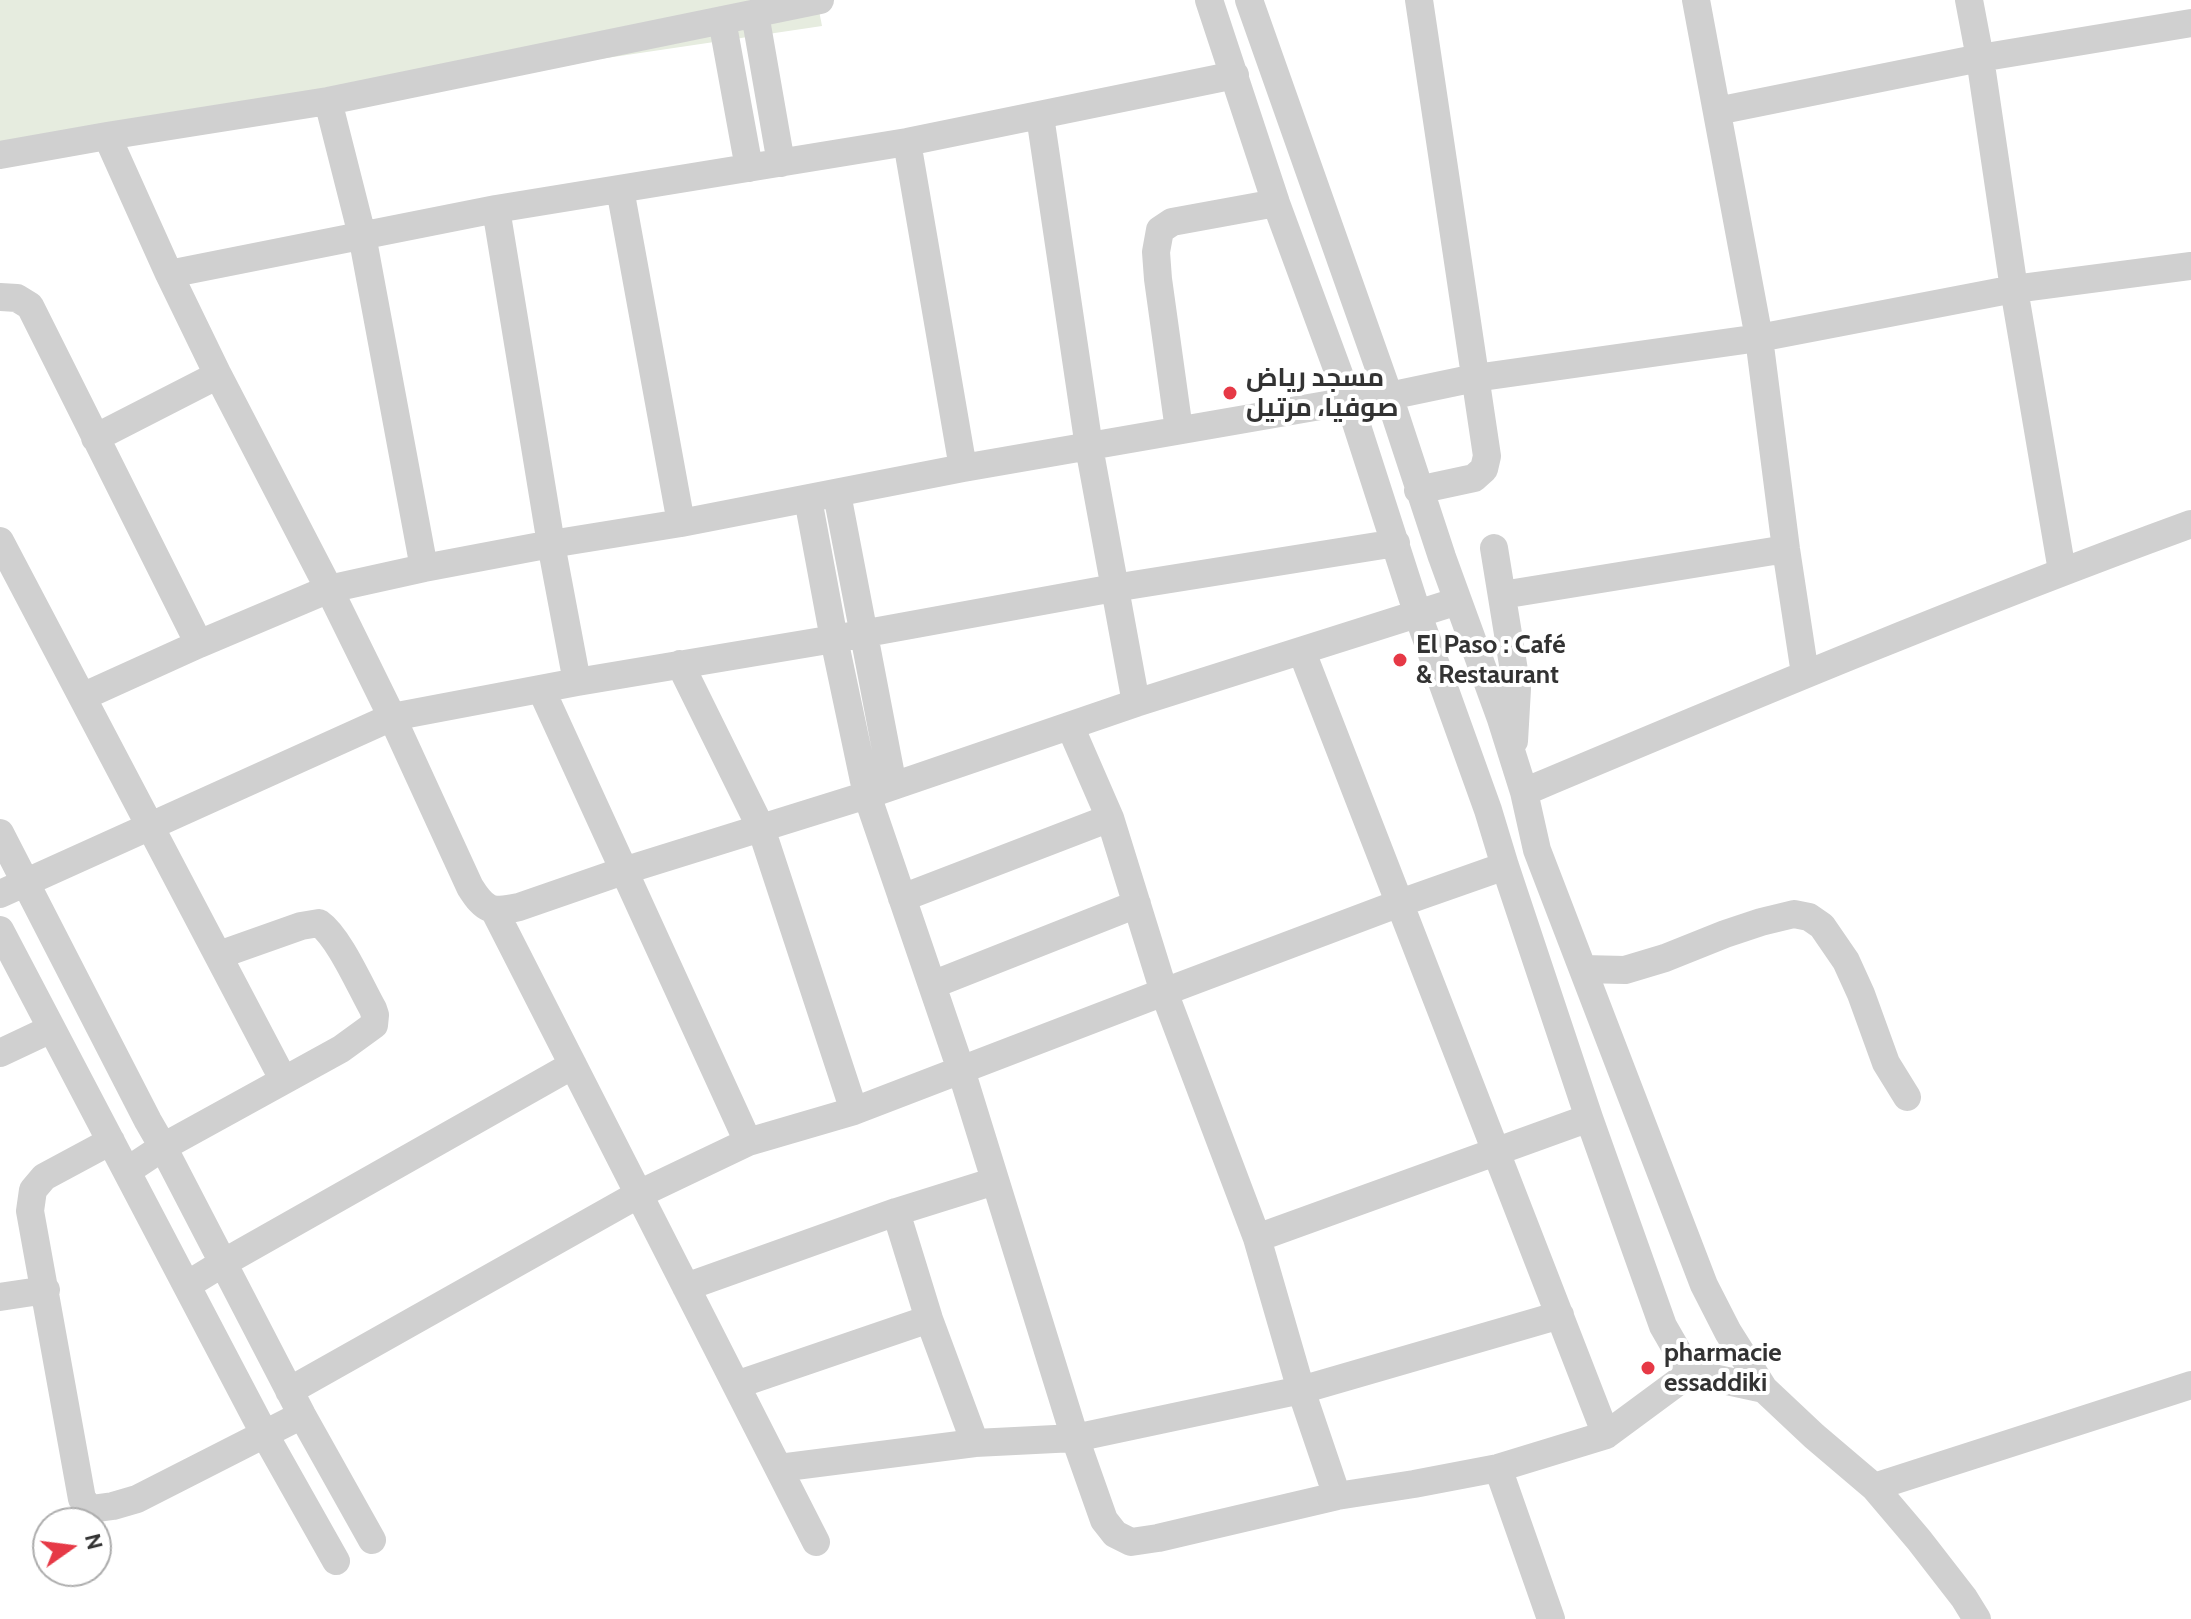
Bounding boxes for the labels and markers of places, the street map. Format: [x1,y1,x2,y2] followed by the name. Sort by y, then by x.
[1246,362,1398,424] place label: مسجد رياض صوفيا، مرتیل
[1221,384,1239,402] marker: مسجد رياض صوفيا، مرتیل
[1416,629,1566,690] place label: El Paso : Café & Restaurant
[1391,651,1409,669] marker: El Paso : Café & Restaurant
[1664,1337,1782,1398] place label: pharmacie essaddiki
[1639,1359,1657,1377] marker: pharmacie essaddiki

